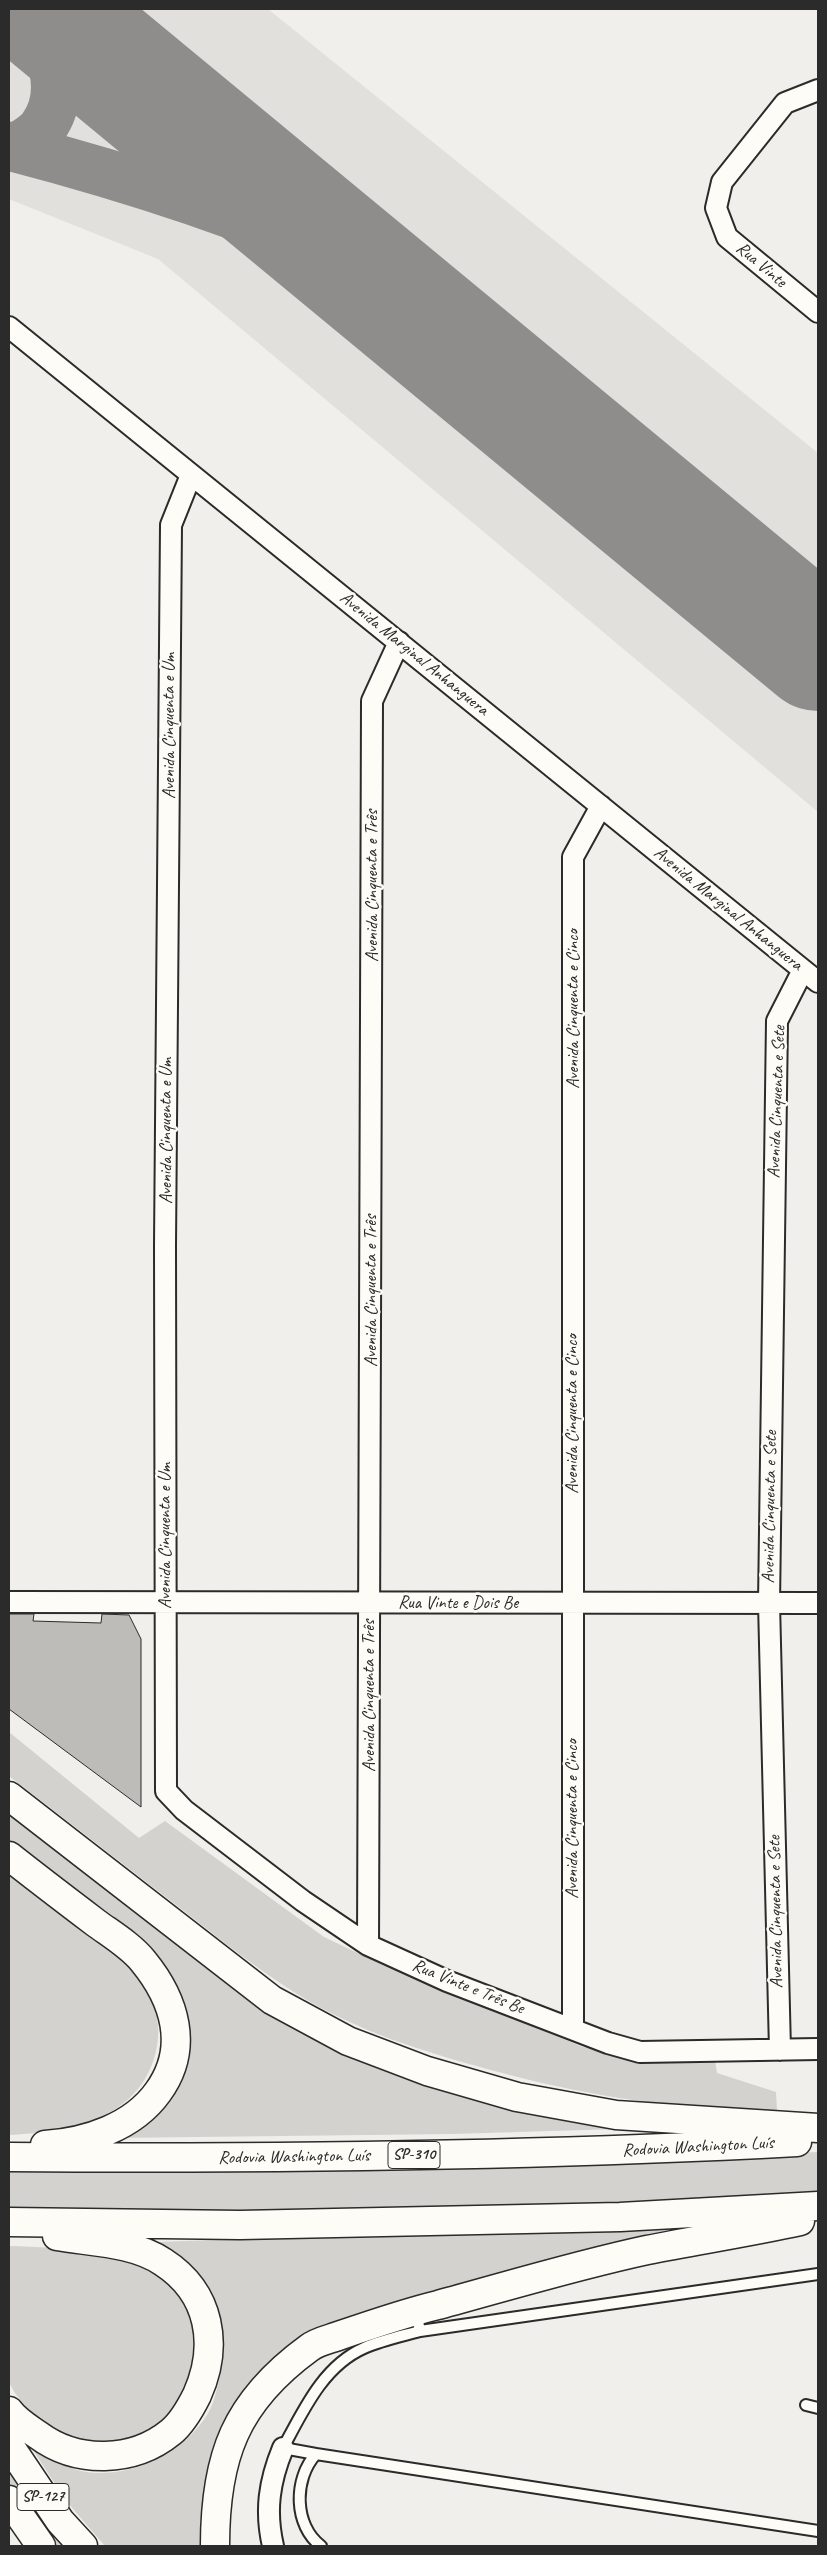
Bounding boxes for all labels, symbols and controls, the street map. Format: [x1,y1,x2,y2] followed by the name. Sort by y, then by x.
[731,238,791,292] street label: Rua Vinte
[335,587,493,721] street label: Avenida Marginal Anhanguera
[158,653,180,799] street label: Avenida Cinquenta e Um
[361,810,383,962] street label: Avenida Cinquenta e Três
[649,842,807,976] street label: Avenida Marginal Anhanguera
[562,929,584,1089] street label: Avenida Cinquenta e Cinco
[764,1025,790,1179] street label: Avenida Cinquenta e Sete
[155,1058,177,1204] street label: Avenida Cinquenta e Um
[360,1215,382,1367] street label: Avenida Cinquenta e Três
[561,1334,583,1494] street label: Avenida Cinquenta e Cinco
[758,1430,782,1584] street label: Avenida Cinquenta e Sete
[154,1463,176,1609] street label: Avenida Cinquenta e Um
[398,1592,518,1614] street label: Rua Vinte e Dois Be
[358,1620,380,1772] street label: Avenida Cinquenta e Três
[561,1739,583,1899] street label: Avenida Cinquenta e Cinco
[764,1835,788,1989] street label: Avenida Cinquenta e Sete
[409,1955,527,2019] street label: Rua Vinte e Três Be
[622,2132,774,2162] street label: Rodovia Washington Luís
[388,2142,440,2168] road number: SP-310
[218,2145,370,2169] street label: Rodovia Washington Luís
[17,2484,69,2510] road number: SP-127

